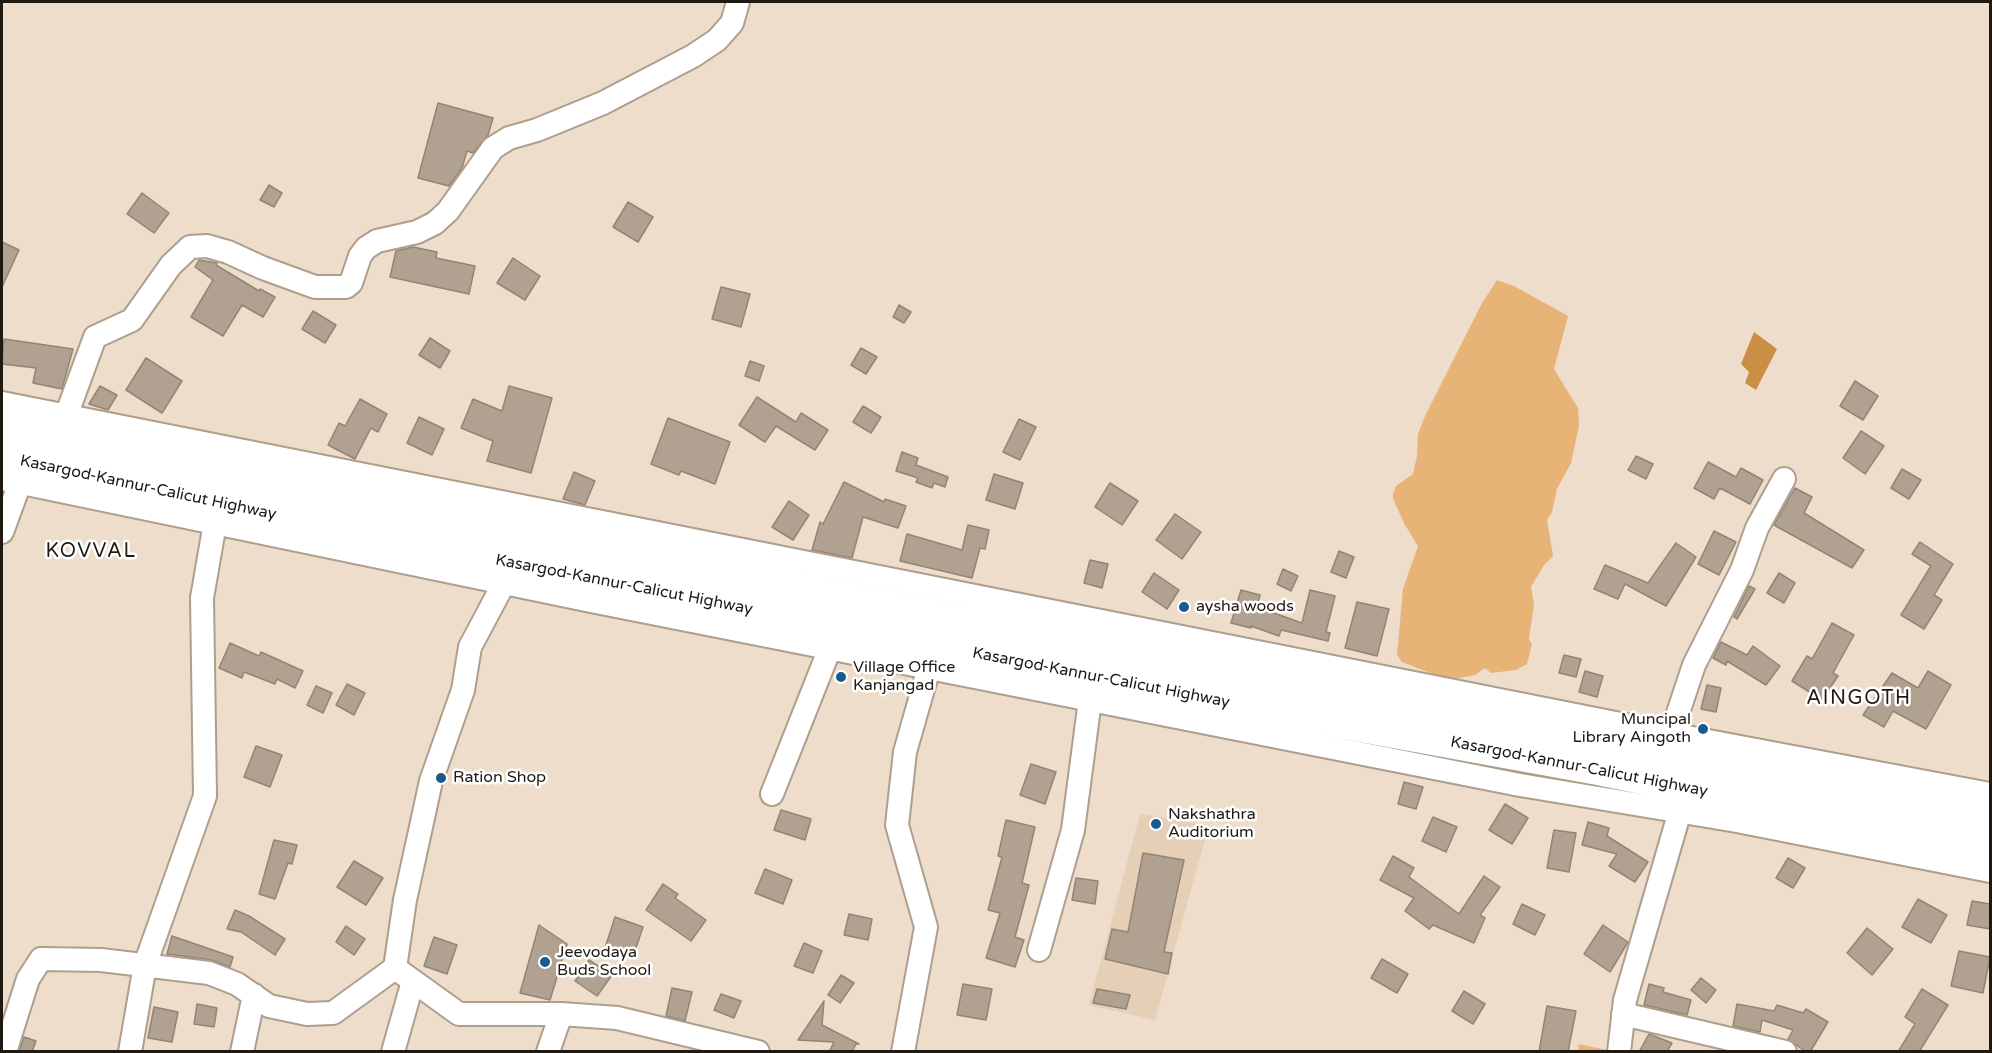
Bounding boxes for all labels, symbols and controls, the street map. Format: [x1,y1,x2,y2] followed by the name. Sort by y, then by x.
[18,451,278,525] street label: Kasargod-Kannur-Calicut Highway
[45,540,137,564] district label: KOVVAL
[494,551,754,619] street label: Kasargod-Kannur-Calicut Highway
[1196,597,1294,617] place label: aysha woods
[1177,600,1191,614] marker: aysha woods
[971,644,1231,712] street label: Kasargod-Kannur-Calicut Highway
[853,658,955,696] place label: Village Office Kanjangad
[834,670,848,684] marker: Village Office Kanjangad
[1806,687,1912,711] district label: AINGOTH
[1573,710,1691,748] place label: Muncipal Library Aingoth
[1696,722,1710,736] marker: Muncipal Library Aingoth
[1449,733,1709,801] street label: Kasargod-Kannur-Calicut Highway
[453,768,546,788] place label: Ration Shop
[434,771,448,785] marker: Ration Shop
[1168,805,1256,843] place label: Nakshathra Auditorium
[1149,817,1163,831] marker: Nakshathra Auditorium
[557,943,651,981] place label: Jeevodaya Buds School
[538,955,552,969] marker: Jeevodaya Buds School

